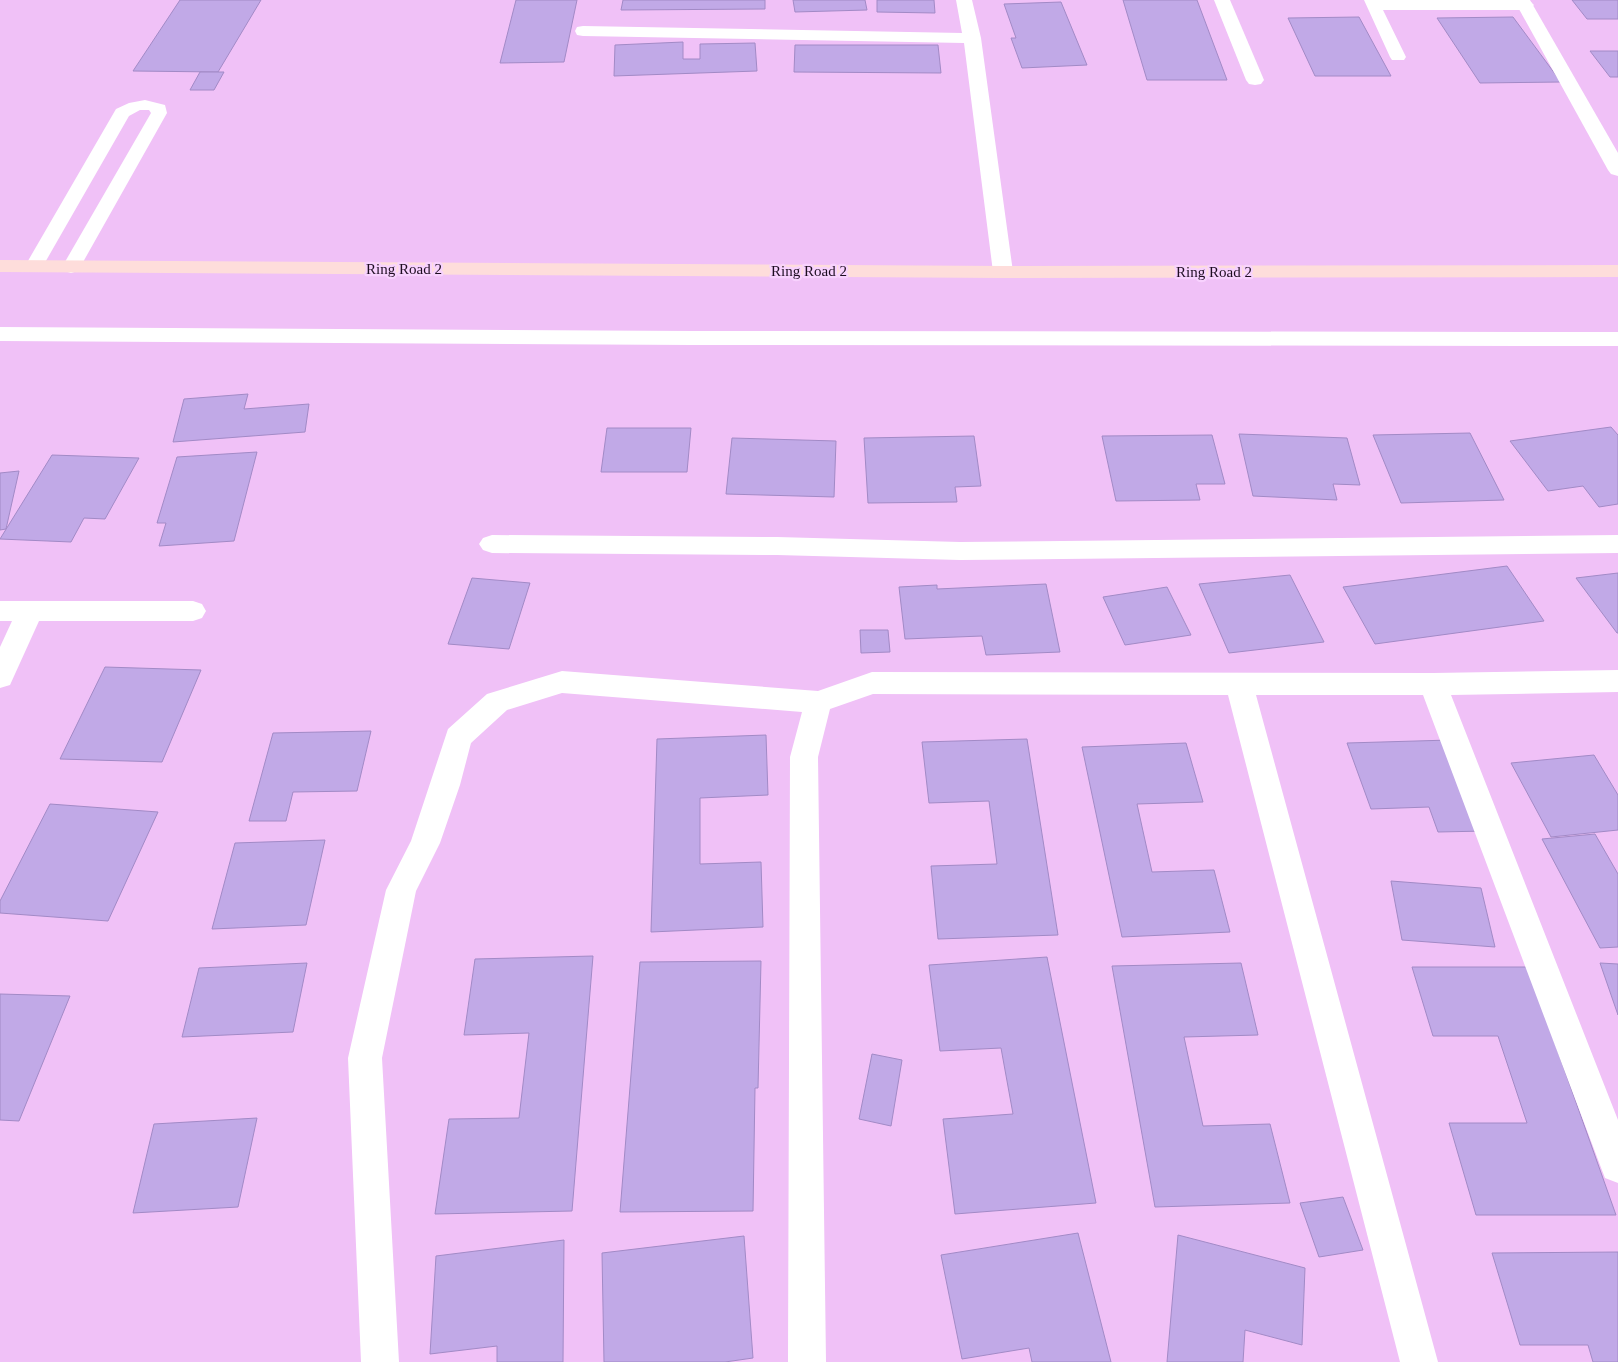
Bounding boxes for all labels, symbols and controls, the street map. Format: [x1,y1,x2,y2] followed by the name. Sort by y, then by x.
[366,261,442,277] street label: Ring Road 2
[771,263,847,279] street label: Ring Road 2
[1176,264,1252,280] street label: Ring Road 2

